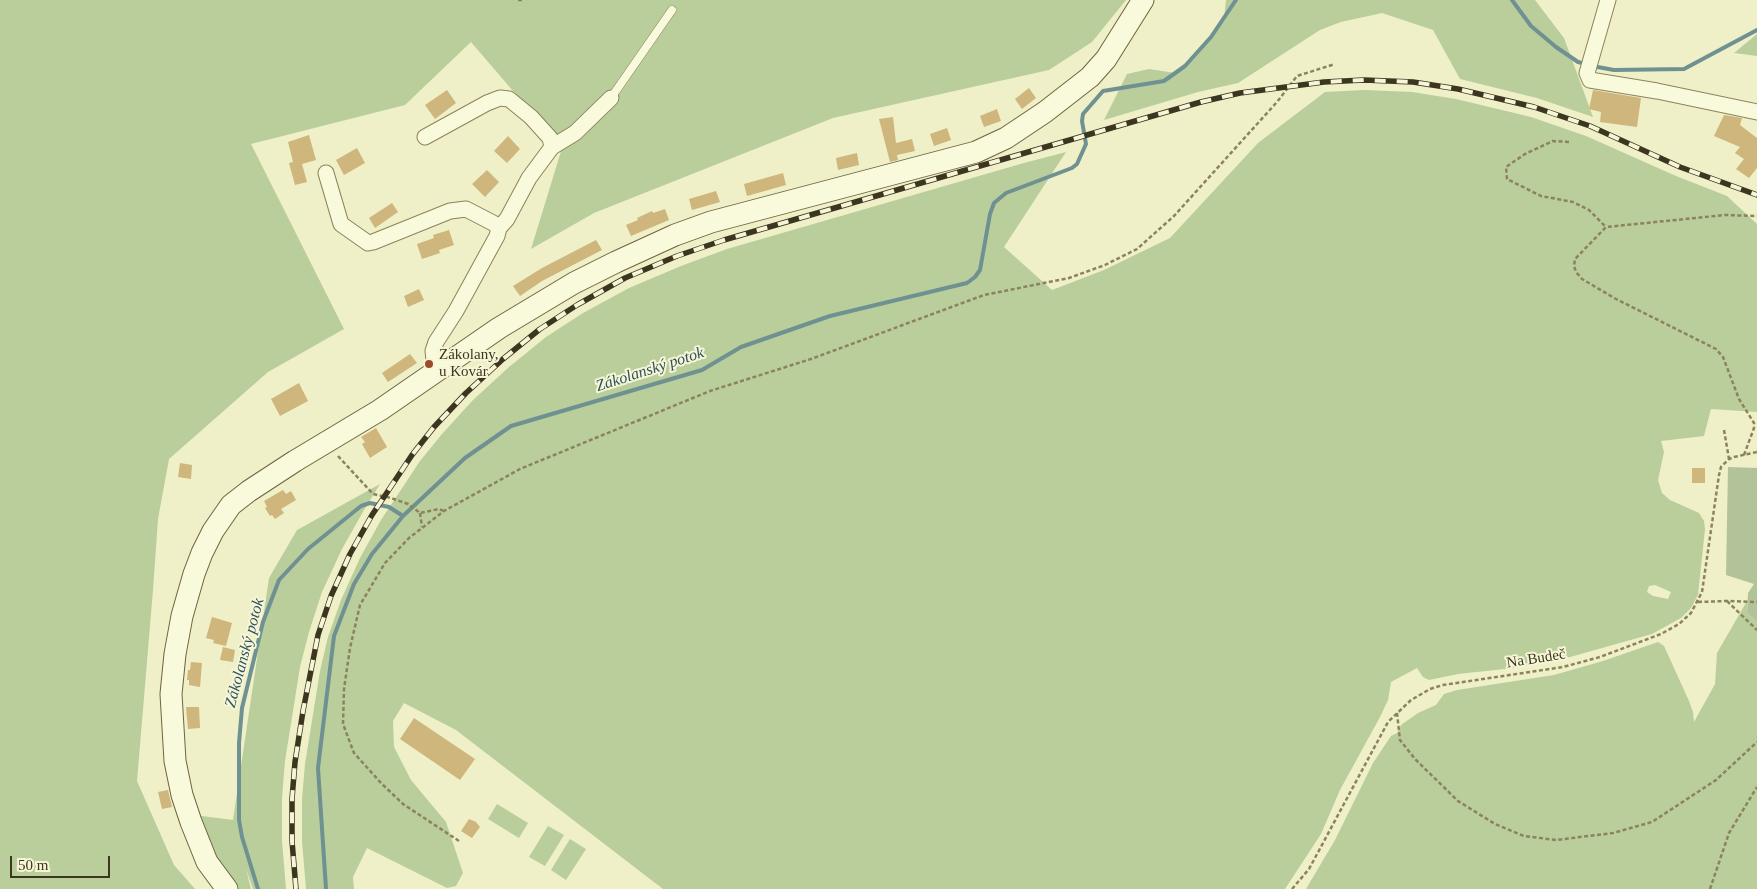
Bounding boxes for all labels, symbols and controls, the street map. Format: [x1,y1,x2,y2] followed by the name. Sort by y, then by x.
[594,343,706,397] water label: Zákolanský potok
[439,346,498,381] place label: Zákolany, u Kovár
[423,358,435,370] marker: Zákolany, u Kovár
[221,596,269,710] water label: Zákolanský potok
[1505,645,1567,673] street label: Na Budeč
[12,846,112,878] scale bar
[18,857,48,873] text: 50 m

